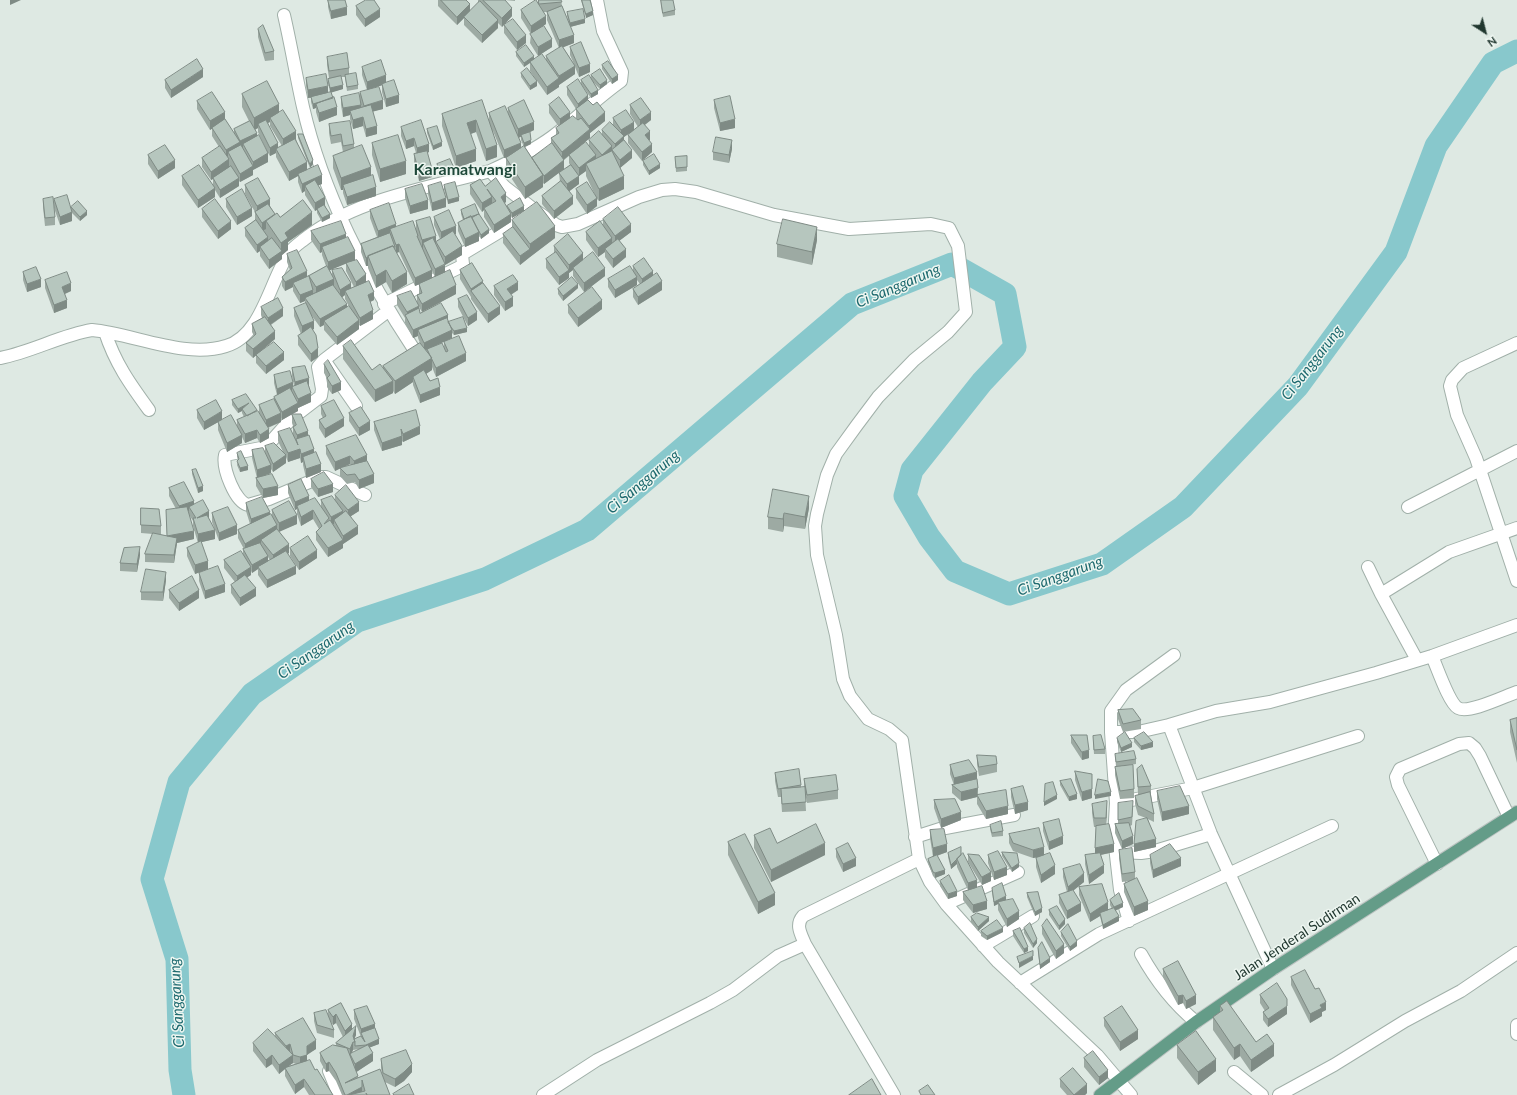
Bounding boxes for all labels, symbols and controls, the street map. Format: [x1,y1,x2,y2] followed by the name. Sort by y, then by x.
[1465,12,1505,52] north arrow
[1485,34,1500,50] text: N
[414,160,516,180] district label: Karamatwangi
[853,260,943,312] water label: Ci Sanggarung
[1277,322,1347,404] water label: Ci Sanggarung
[603,446,683,518] water label: Ci Sanggarung
[1015,552,1105,600] water label: Ci Sanggarung
[274,617,358,683] water label: Ci Sanggarung
[1231,890,1363,984] street label: Jalan Jenderal Sudirman
[166,958,188,1048] water label: Ci Sanggarung

